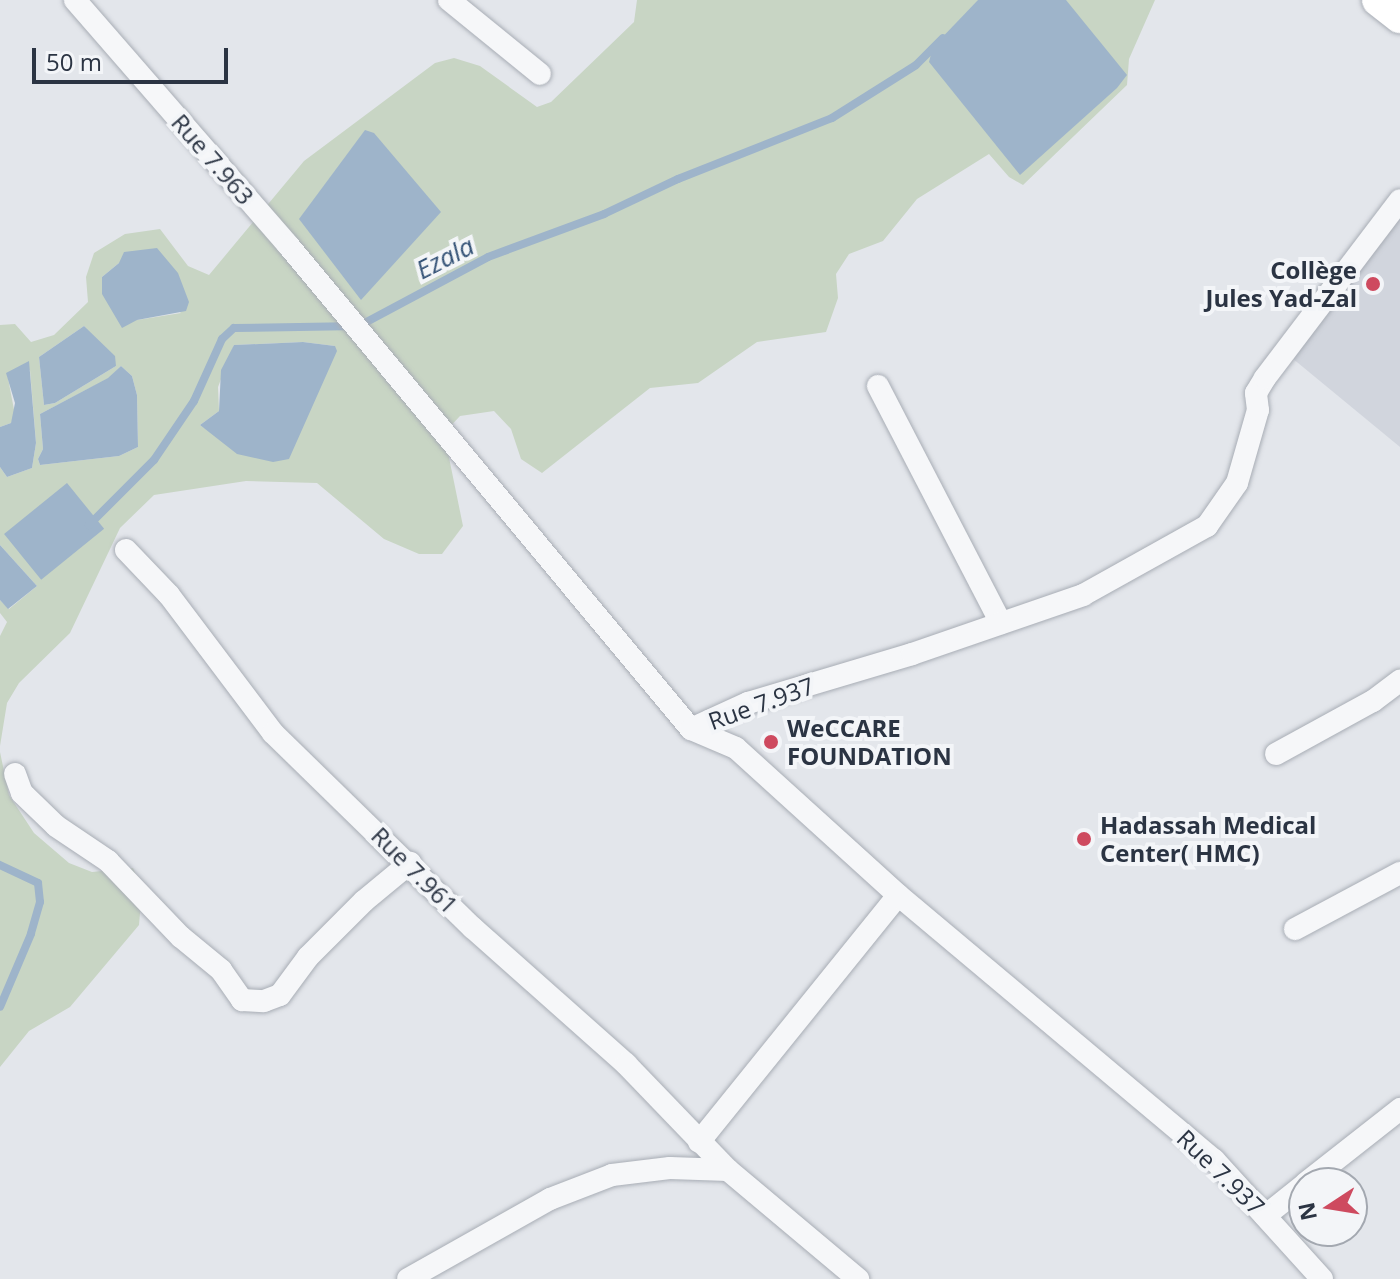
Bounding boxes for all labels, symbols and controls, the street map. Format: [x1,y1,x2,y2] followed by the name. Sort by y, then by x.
[36,32,232,82] scale bar
[46,45,102,78] text: 50 m
[166,108,260,210] street label: Rue 7.963
[411,230,479,286] water label: Ezala
[1206,256,1357,312] place label: Collège Jules Yad-Zal
[1364,275,1382,293] marker: Collège Jules Yad-Zal
[704,671,818,735] street label: Rue 7.937
[787,714,952,770] place label: WeCCARE FOUNDATION
[762,733,780,751] marker: WeCCARE FOUNDATION
[1100,811,1316,867] place label: Hadassah Medical Center( HMC)
[366,821,464,919] street label: Rue 7.961
[1075,830,1093,848] marker: Hadassah Medical Center( HMC)
[1171,1123,1271,1221] street label: Rue 7.937
[1288,1167,1368,1247] north arrow
[1290,1200,1323,1223] text: N

